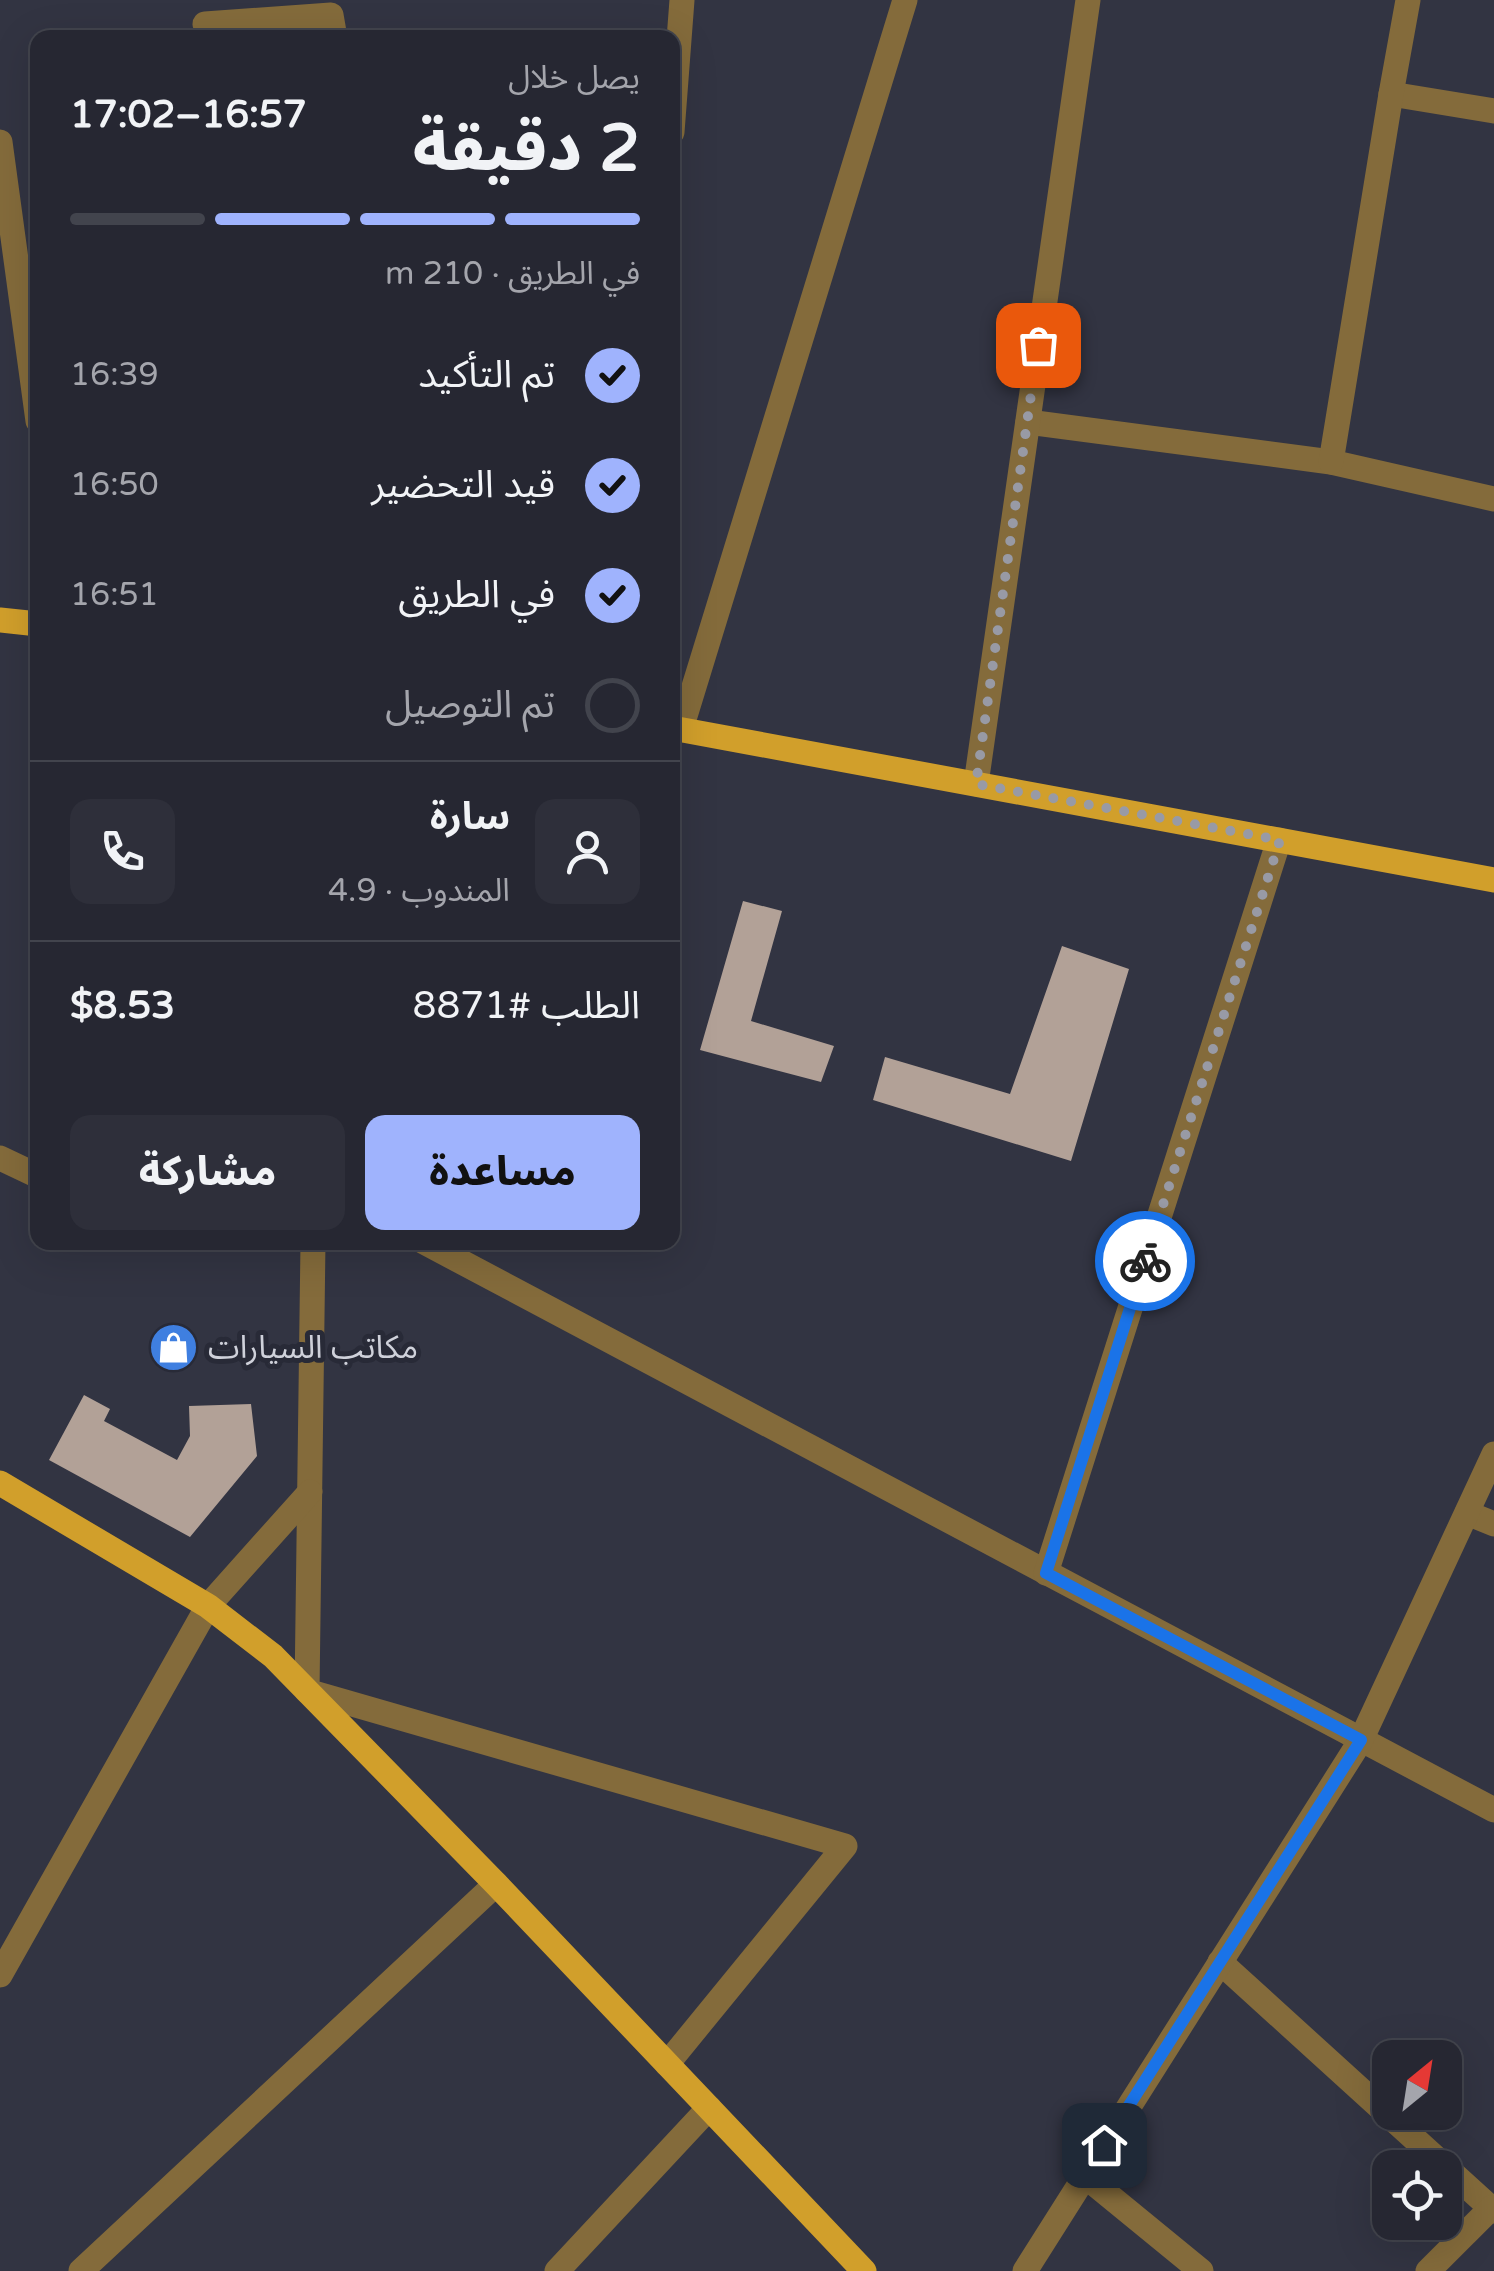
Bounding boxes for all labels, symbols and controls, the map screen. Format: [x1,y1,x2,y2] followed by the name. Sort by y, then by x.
[508,59,640,97] text: يصل خلال
[70,92,307,138] text: 16:57–17:02
[413,110,640,189] text: 2 دقيقة
[385,255,640,293] text: في الطريق · 210 m
[996,303,1081,388] pin
[1011,318,1066,373] icon: bag
[585,348,640,403] icon: check
[418,352,555,398] text: تم التأكيد
[70,356,159,394] text: 16:39
[585,458,640,513] icon: check
[371,462,555,508] text: قيد التحضير
[70,466,159,504] text: 16:50
[585,568,640,623] icon: check
[398,572,555,618] text: في الطريق
[70,576,159,614] text: 16:51
[385,682,555,728] text: تم التوصيل
[430,794,510,840] text: سارة
[70,799,175,904] button: phone
[535,799,640,904] button: person
[328,872,510,910] text: المندوب · 4.9
[70,983,175,1029] text: $8.53
[413,983,640,1029] text: الطلب #8871
[70,1115,345,1230] button: مشاركة
[365,1115,640,1230] button: مساعدة
[1095,1211,1195,1311] courier
[1118,1234,1173,1289] icon: bike
[147,1322,199,1374] shop icon: مكاتب السيارات
[208,1329,418,1367] place label: مكاتب السيارات
[1372,2040,1462,2130] north arrow
[1372,2040,1462,2240] map controls
[1062,2103,1147,2188] pin
[1077,2118,1132,2173] icon: home
[1372,2150,1462,2240] button: locate

